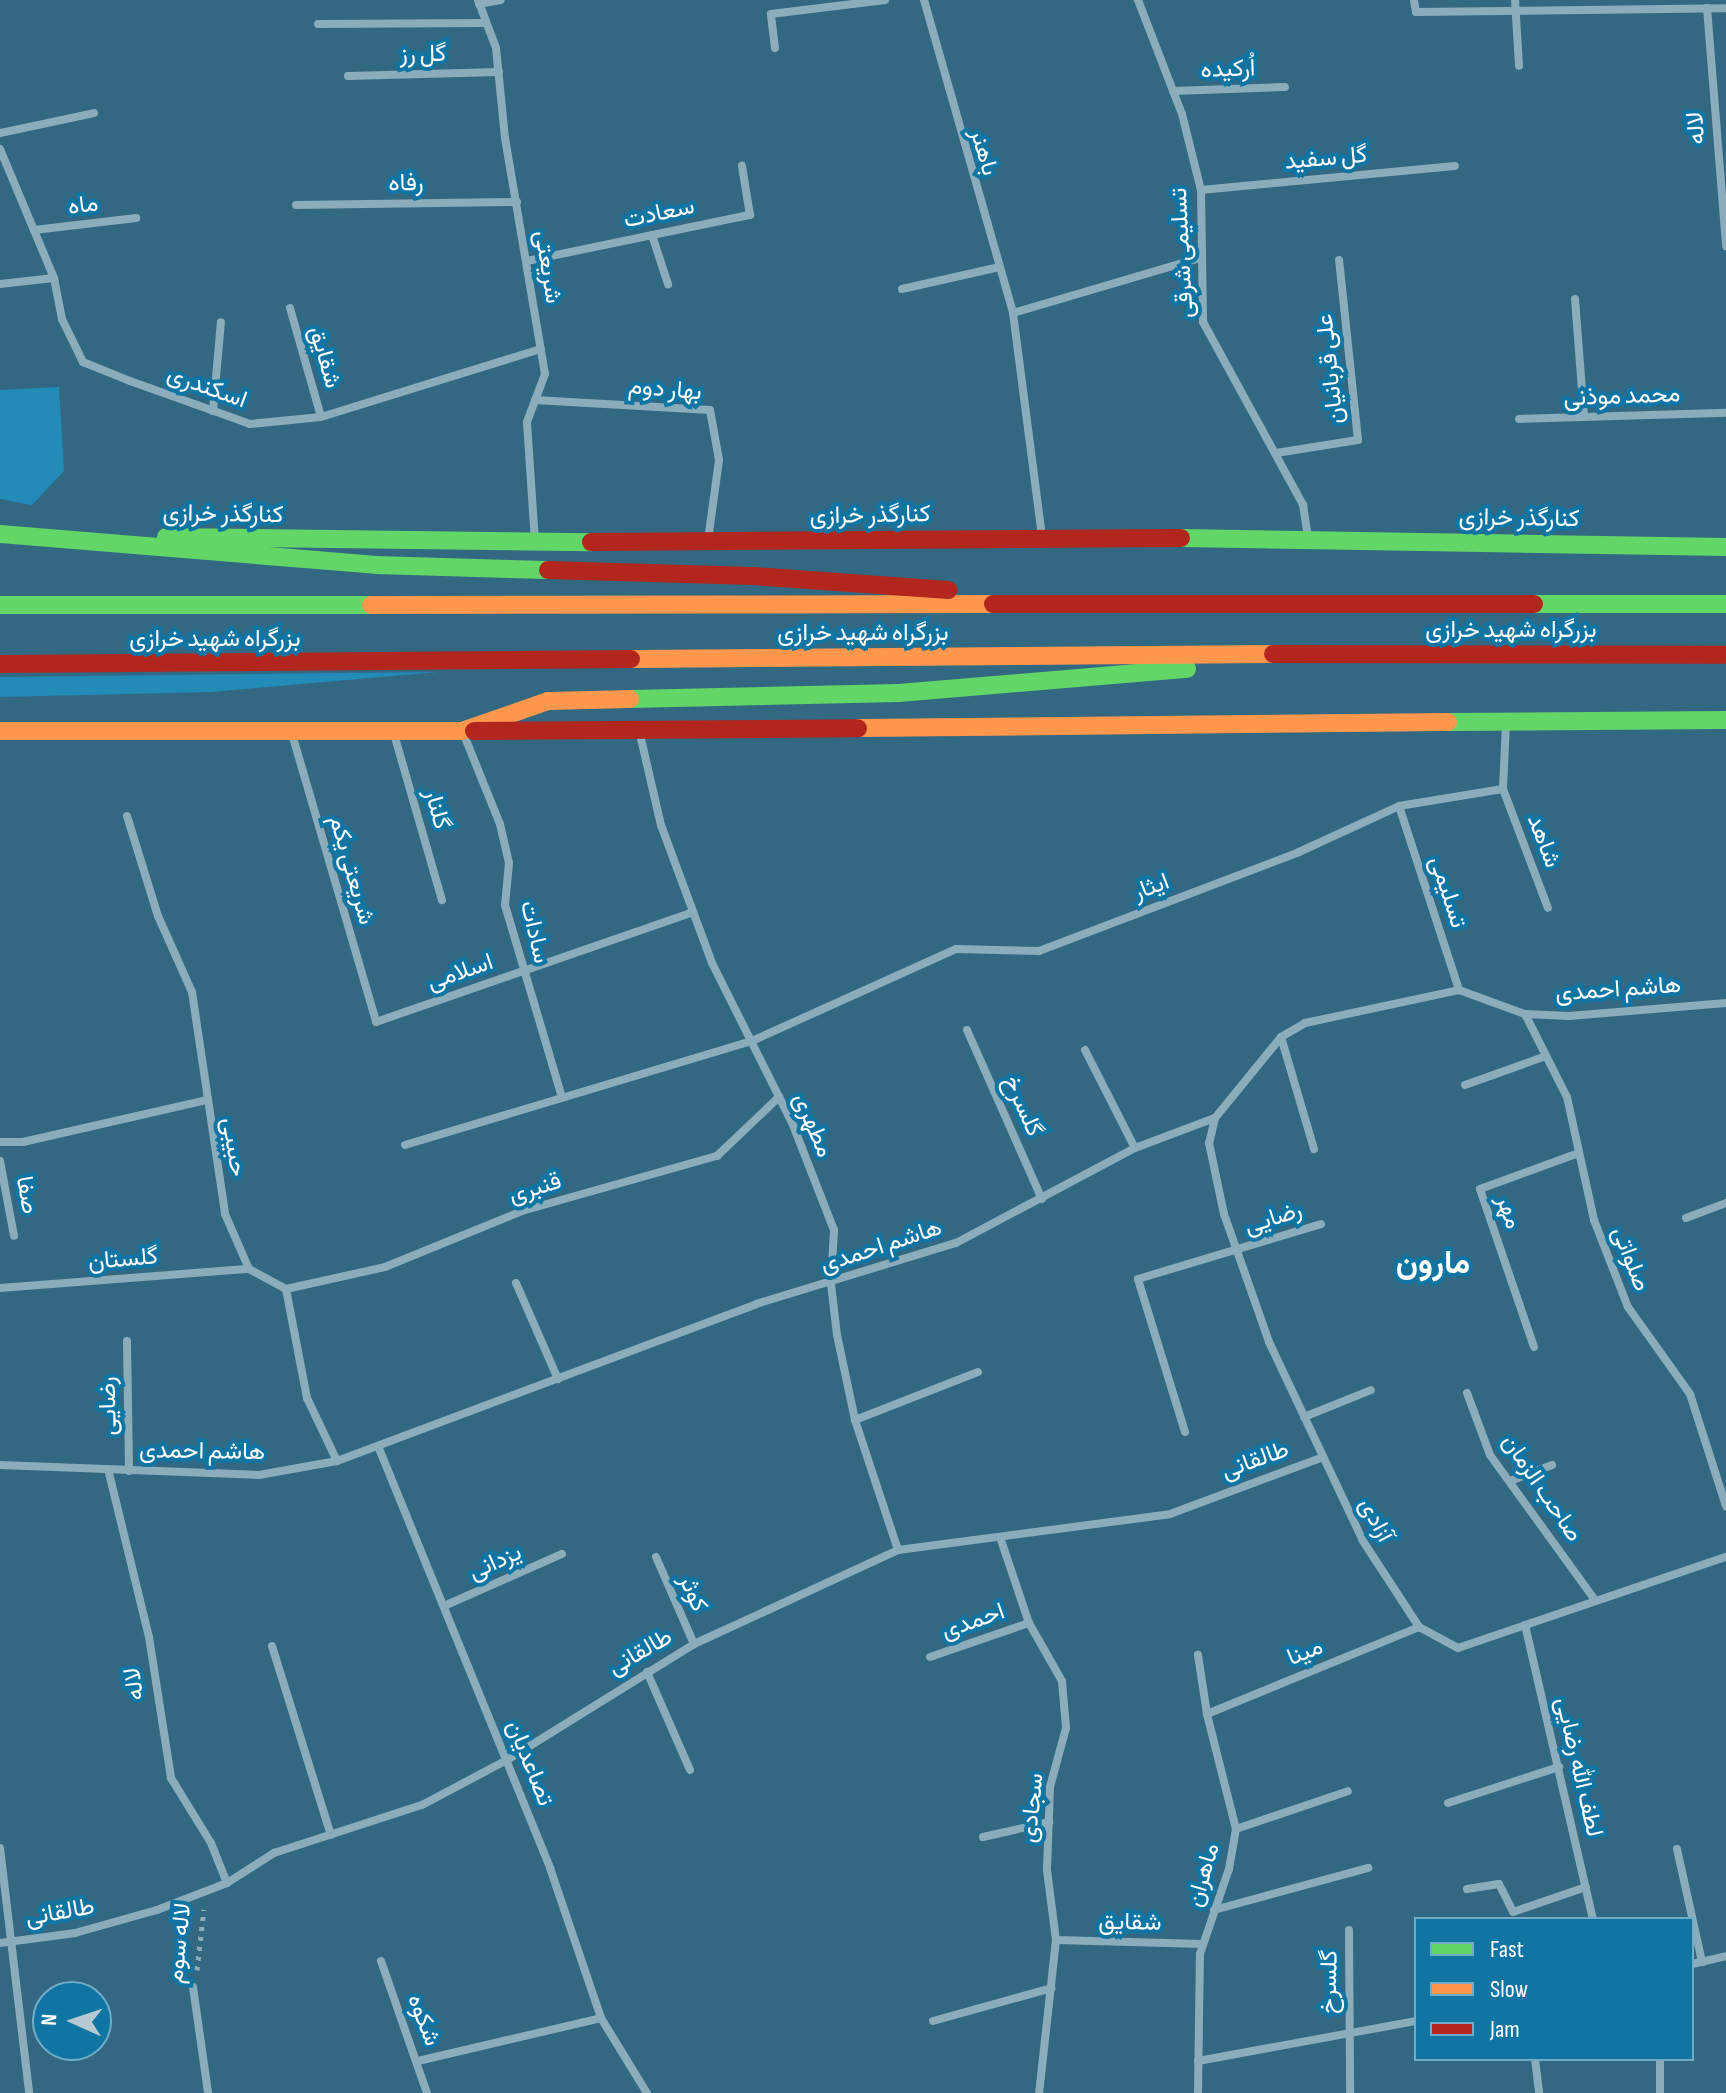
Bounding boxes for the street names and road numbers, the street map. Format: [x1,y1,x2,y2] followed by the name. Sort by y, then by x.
[399,39,447,69] street label: گل رز
[1200,54,1256,84] street label: اُرکیده
[1680,111,1712,145] street label: لاله
[964,125,1004,179] street label: باهنر
[1283,140,1369,176] street label: گل سفید
[388,168,424,198] street label: رفاه
[1164,187,1200,319] street label: تسلیمی شرقی
[66,189,100,221] street label: ماه
[621,191,697,235] street label: سعادت
[528,228,568,306] street label: شریعتی
[1310,312,1350,426] street label: علی قربانیان
[302,323,348,391] street label: شقایق
[163,359,251,415] street label: اسکندری
[627,371,703,407] street label: بهار دوم
[1563,380,1681,412] street label: محمد موذنی
[162,499,284,529] street label: کنارگذر خرازی
[809,500,931,530] street label: کنارگذر خرازی
[1458,503,1580,533] street label: کنارگذر خرازی
[1425,616,1597,644] street label: بزرگراه شهید خرازی
[777,619,949,647] street label: بزرگراه شهید خرازی
[129,625,301,653] street label: بزرگراه شهید خرازی
[418,785,456,833] street label: گلنار
[1521,810,1567,872] street label: شاهد
[323,812,381,928] street label: شریعتی یکم
[1423,853,1473,931] street label: تسلیمی
[1129,867,1173,907] street label: ایثار
[514,898,556,966] street label: سادات
[423,947,497,997] street label: اسلامی
[1554,970,1682,1008] street label: هاشم احمدی
[997,1071,1049,1141] street label: گلسرخ
[787,1088,839,1162] street label: مطهری
[215,1115,253,1179] street label: حبیبی
[505,1166,565,1210] street label: قنبری
[9,1174,45,1216] street label: صفا
[1490,1191,1528,1233] street label: مهر
[1240,1195,1306,1241] street label: رضایی
[817,1213,945,1279] street label: هاشم احمدی
[1606,1223,1656,1295] street label: صلواتی
[87,1242,159,1276] street label: گلستان
[93,1376,123,1436] street label: رضایی
[1495,1429,1589,1547] street label: صاحب الزمان
[1217,1435,1293,1485] street label: طالقانی
[139,1436,265,1466] street label: هاشم احمدی
[1352,1493,1400,1547] street label: آزادی
[464,1538,526,1586] street label: یزدانی
[672,1570,714,1616] street label: کوثر
[938,1597,1008,1645] street label: احمدی
[603,1622,677,1682] street label: طالقانی
[1283,1632,1327,1672] street label: مینا
[118,1666,150,1702] street label: لاله
[1549,1694,1609,1840] street label: لطف الله رضایی
[500,1716,560,1810] street label: تصاعدیان
[1014,1772,1050,1844] street label: سجادی
[1180,1840,1226,1910] street label: ماهران
[23,1892,97,1932] street label: طالقانی
[160,1901,198,1985] street label: لاله سوم
[1098,1907,1162,1937] street label: شقایق
[1314,1950,1344,2014] street label: گلسرخ
[401,1990,447,2050] street label: شکوه

